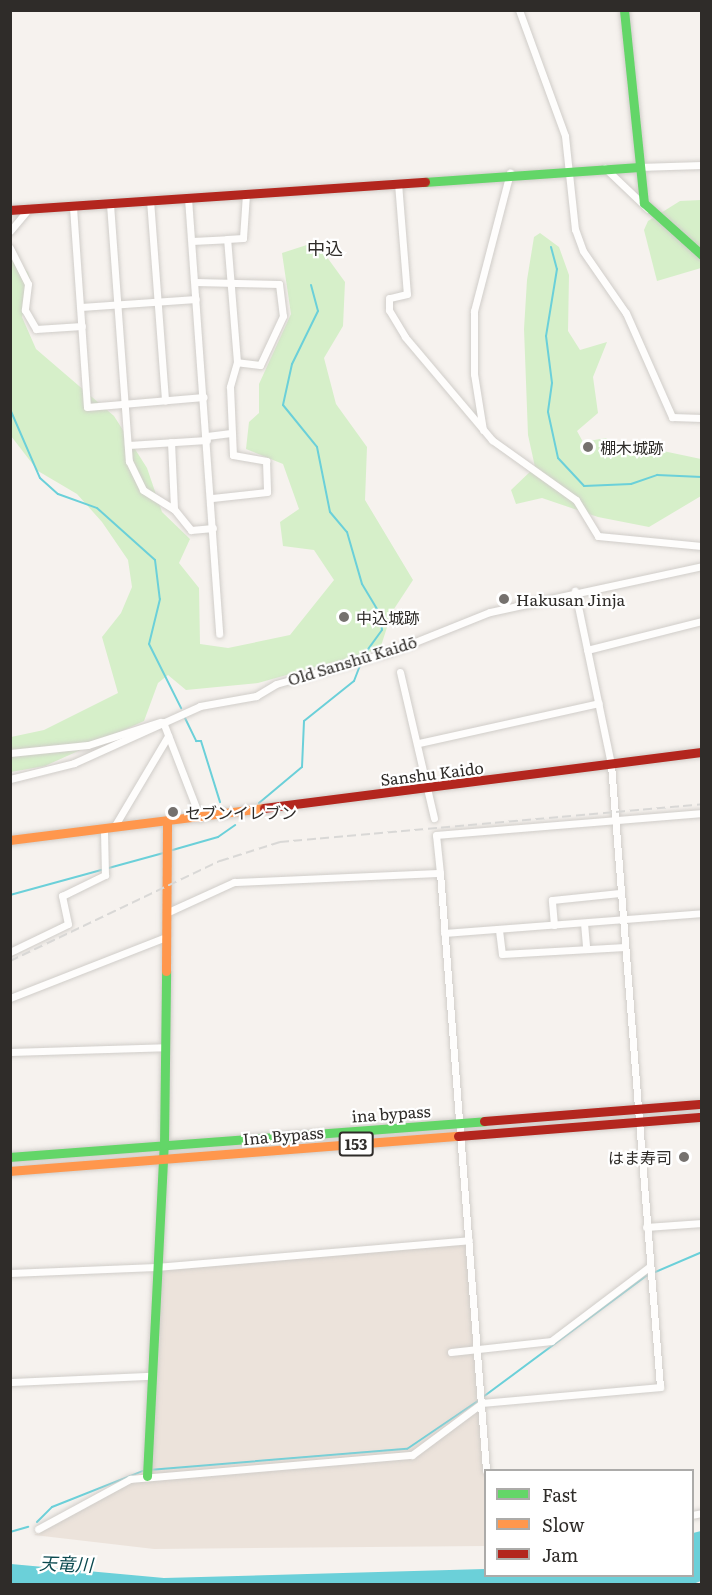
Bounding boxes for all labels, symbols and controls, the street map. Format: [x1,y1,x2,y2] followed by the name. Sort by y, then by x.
[307,237,343,259] district label: 中込
[600,437,664,457] place label: 棚木城跡
[581,440,595,454] marker: 棚木城跡
[516,589,625,609] place label: Hakusan Jinja
[497,592,511,606] marker: Hakusan Jinja
[356,607,420,627] place label: 中込城跡
[337,610,351,624] marker: 中込城跡
[285,631,419,689] street label: Old Sanshū Kaidō
[379,757,485,789] street label: Sanshu Kaido
[185,802,297,822] place label: セブンイレブン
[166,805,180,819] marker: セブンイレブン
[351,1101,431,1125] street label: ina bypass
[242,1122,324,1148] street label: Ina Bypass
[338,1132,374,1156] road number: 153
[608,1147,672,1167] place label: はま寿司
[677,1150,691,1164] marker: はま寿司
[484,1469,694,1577] legend
[542,1481,577,1508] text: Fast
[542,1511,584,1538] text: Slow
[542,1541,578,1568] text: Jam
[39,1552,93,1576] water label: 天竜川

